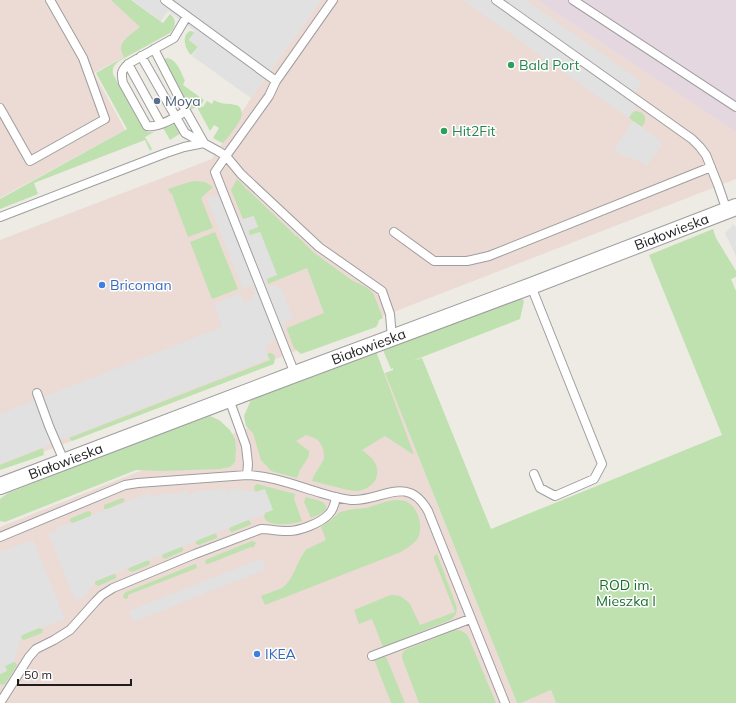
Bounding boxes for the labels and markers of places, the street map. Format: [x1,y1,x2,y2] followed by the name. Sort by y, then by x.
[519,56,580,74] place label: Bald Port
[506,60,516,70] marker: Bald Port
[165,92,201,110] place label: Moya
[152,96,162,106] marker: Moya
[452,122,496,140] place label: Hit2Fit
[439,126,449,136] marker: Hit2Fit
[110,276,172,294] place label: Bricoman
[97,280,107,290] marker: Bricoman
[265,645,297,663] place label: IKEA
[252,649,262,659] marker: IKEA

